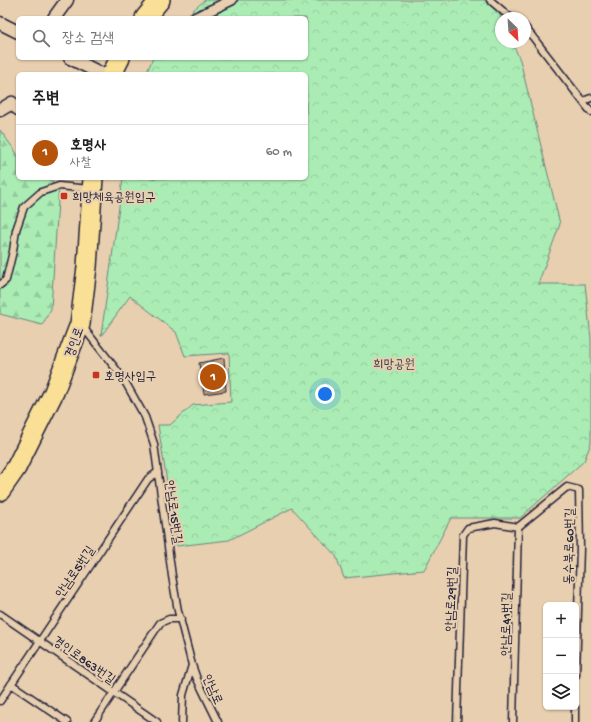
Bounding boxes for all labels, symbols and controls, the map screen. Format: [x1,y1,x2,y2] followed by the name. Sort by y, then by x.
[495,12,531,48] north arrow
[16,16,308,60] search box
[30,27,52,49] icon: search
[62,30,114,48] text: 장소 검색
[32,90,59,110] text: 주변
[70,137,106,155] text: 호명사
[42,145,48,160] text: 1
[266,145,292,160] text: 60 m
[70,156,91,171] text: 사찰
[59,191,69,201] marker: 희망체육공원입구
[72,191,156,206] place label: 희망체육공원입구
[63,326,88,360] street label: 경인로
[373,358,415,373] park label: 희망공원
[200,362,226,392] pin: 1
[91,370,101,380] marker: 호명사입구
[104,370,156,385] place label: 호명사입구
[315,384,335,404] your location
[161,479,184,545] street label: 안남로15번길
[562,508,579,585] street label: 동수북로60번길
[53,544,99,601] street label: 안남로5번길
[444,566,461,632] street label: 안남로29번길
[499,592,516,656] street label: 안남로41번길
[543,602,579,710] map controls
[543,602,579,638] button: +
[49,634,118,688] street label: 경인로863번길
[543,638,579,674] button: −
[198,673,225,707] street label: 안남로
[543,674,579,710] button: layers

